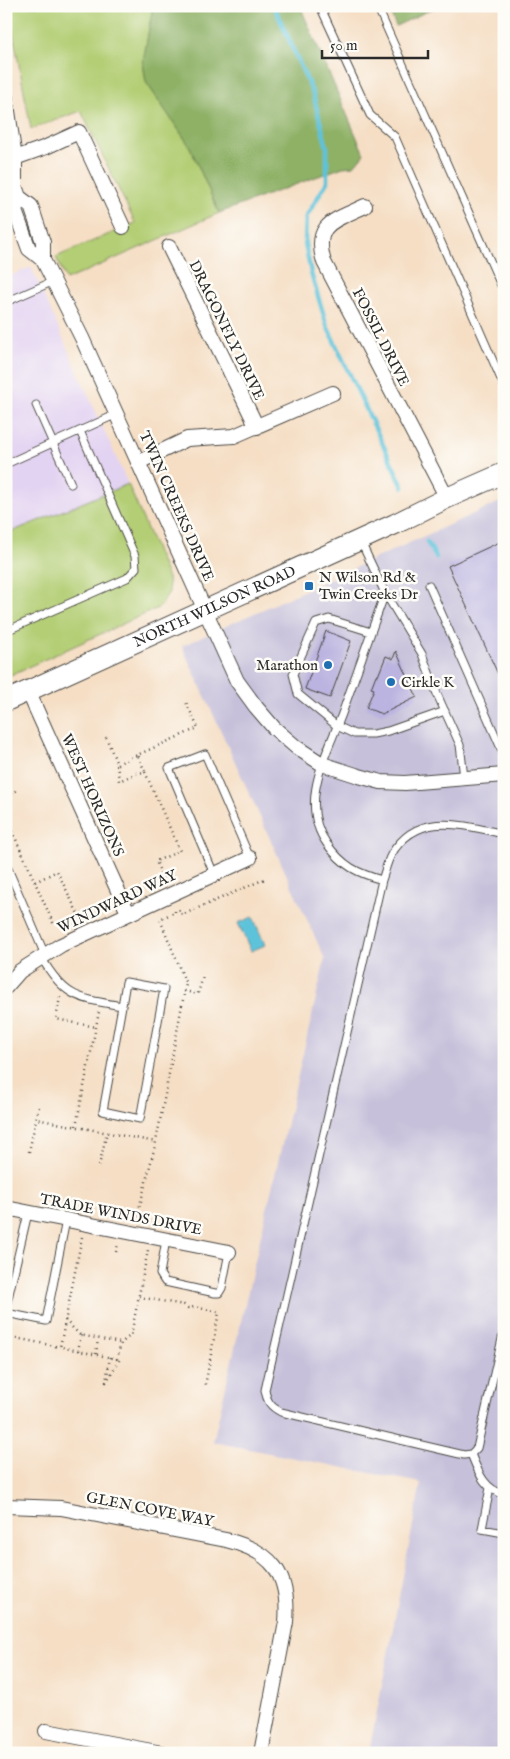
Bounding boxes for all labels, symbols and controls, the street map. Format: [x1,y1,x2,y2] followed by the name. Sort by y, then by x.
[322,28,429,60] scale bar
[330,36,358,55] text: 50 m
[184,257,269,403] street label: DRAGONFLY DRIVE
[348,285,413,389] street label: FOSSIL DRIVE
[135,428,218,584] street label: TWIN CREEKS DRIVE
[130,561,299,652] street label: NORTH WILSON ROAD
[319,568,418,604] place label: N Wilson Rd & Twin Creeks Dr
[303,580,315,592] marker: N Wilson Rd & Twin Creeks Dr
[256,656,318,675] place label: Marathon
[322,659,334,671] marker: Marathon
[401,673,454,692] place label: Cirkle K
[385,676,397,688] marker: Cirkle K
[57,731,128,860] street label: WEST HORIZONS
[54,865,181,937] street label: WINDWARD WAY
[38,1189,203,1240] street label: TRADE WINDS DRIVE
[85,1488,216,1531] street label: GLEN COVE WAY

